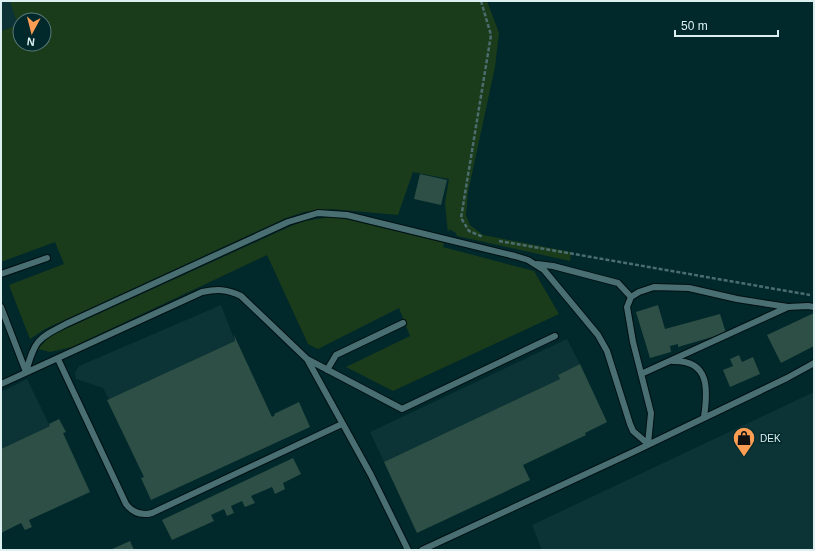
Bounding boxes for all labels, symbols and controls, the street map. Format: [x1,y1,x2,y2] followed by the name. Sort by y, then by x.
[12,12,52,52] north arrow
[675,12,778,38] scale bar
[681,19,708,33] text: 50 m
[26,35,35,48] text: N
[731,425,757,458] shop icon: DEK
[760,433,781,444] place label: DEK

